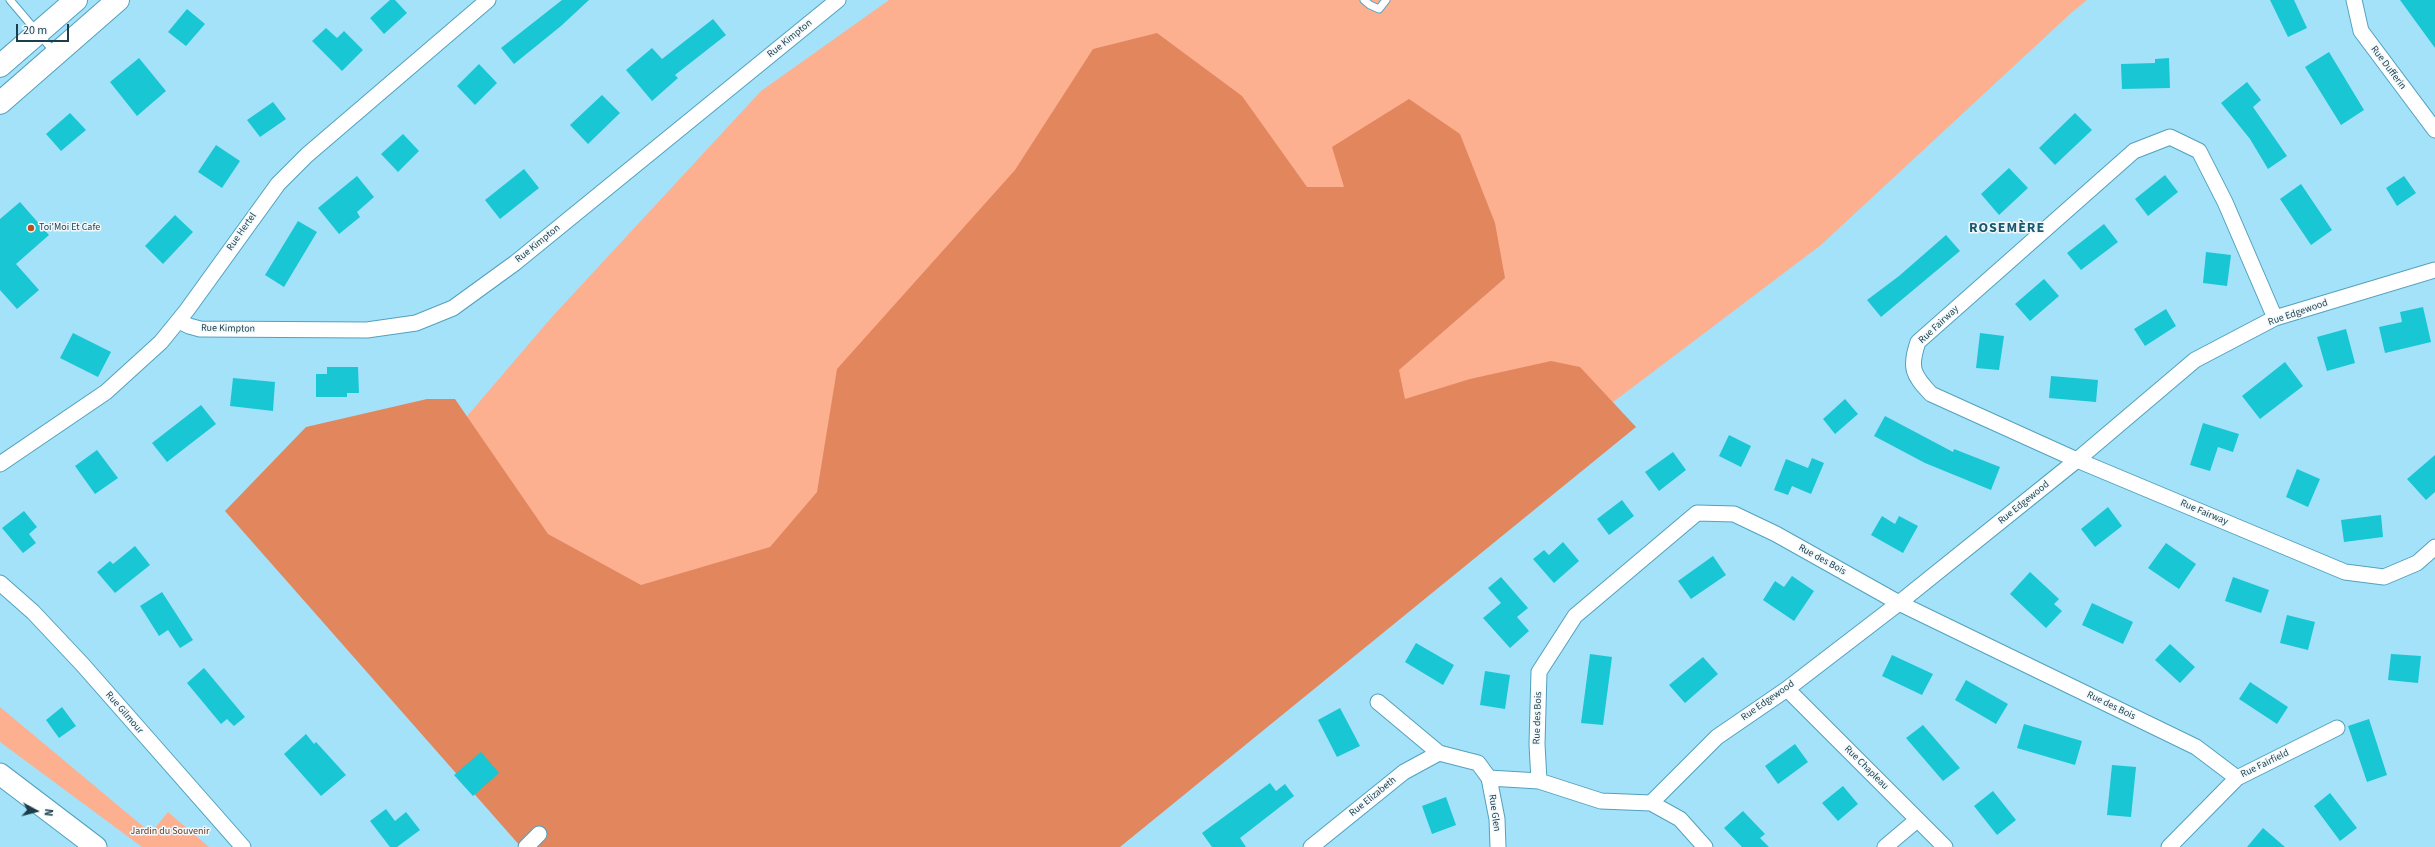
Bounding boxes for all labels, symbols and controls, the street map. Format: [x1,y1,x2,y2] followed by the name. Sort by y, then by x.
[18,16,71,42] scale bar
[765,17,815,61] street label: Rue Kimpton
[23,22,47,39] text: 20 m
[2368,44,2408,92] street label: Rue Dufferin
[225,211,259,253] street label: Rue Hertel
[1969,221,2045,237] district label: ROSEMÈRE
[39,222,100,234] place label: Toi'Moi Et Cafe
[513,222,563,266] street label: Rue Kimpton
[26,223,36,233] marker: Toi'Moi Et Cafe
[2267,297,2329,329] street label: Rue Edgewood
[1916,303,1962,347] street label: Rue Fairway
[201,323,255,335] street label: Rue Kimpton
[1996,479,2052,527] street label: Rue Edgewood
[2178,498,2230,528] street label: Rue Fairway
[1796,542,1848,578] street label: Rue des Bois
[1739,678,1797,724] street label: Rue Edgewood
[102,689,146,737] street label: Rue Gilmour
[2085,689,2137,723] street label: Rue des Bois
[1531,691,1545,745] street label: Rue des Bois
[1841,743,1891,793] street label: Rue Chapleau
[2239,747,2291,781] street label: Rue Fairfield
[1347,775,1399,819] street label: Rue Elizabeth
[16,791,56,831] north arrow
[1485,794,1503,832] street label: Rue Glen
[41,808,56,817] text: N
[131,826,209,838] park label: Jardin du Souvenir

